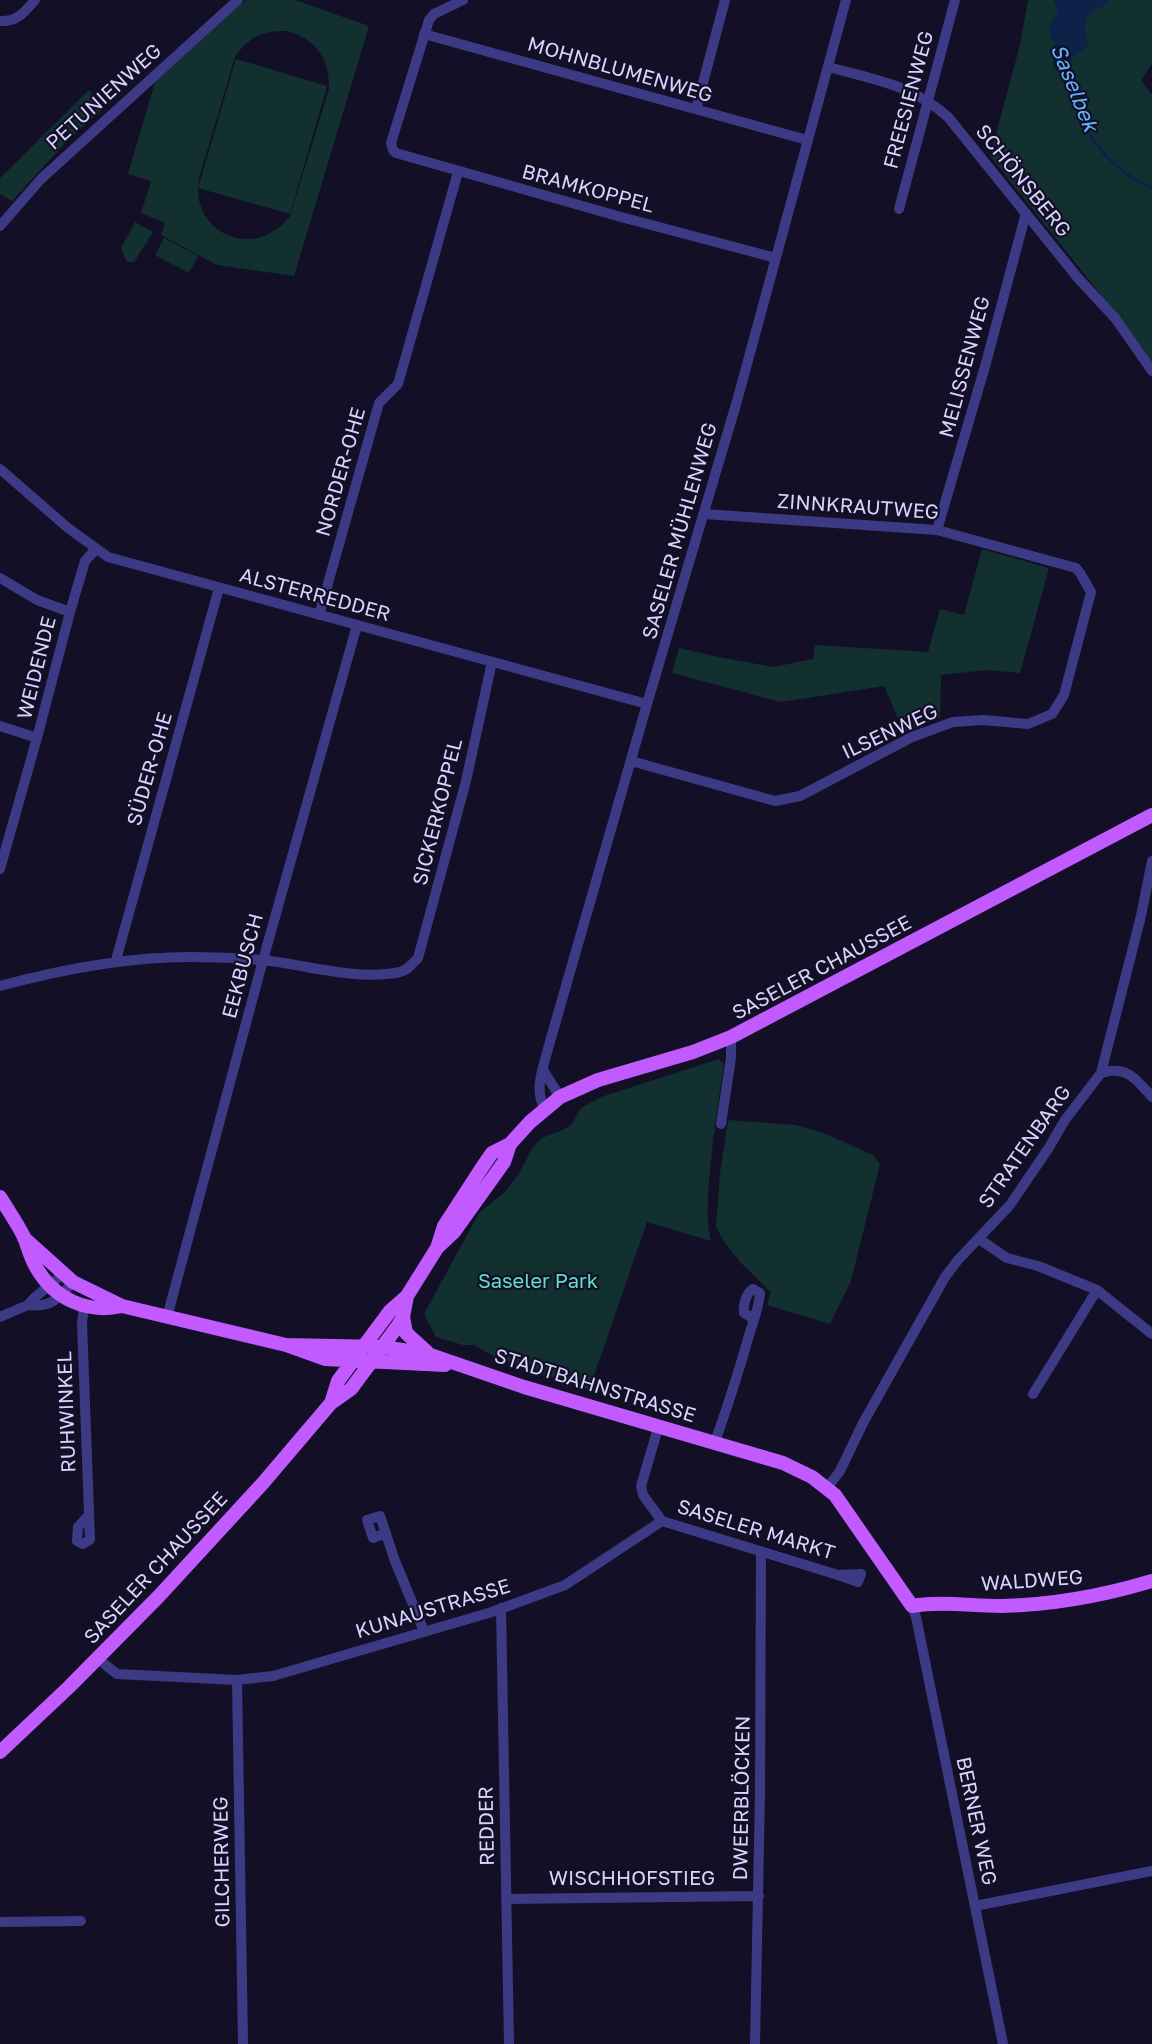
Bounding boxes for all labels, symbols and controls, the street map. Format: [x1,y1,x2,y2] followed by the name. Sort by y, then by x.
[879,28,939,172] street label: FREESIENWEG
[525,32,715,108] street label: MOHNBLUMENWEG
[41,39,167,155] street label: PETUNIENWEG
[1045,40,1103,136] water label: Saselbek
[970,120,1076,242] street label: SCHÖNSBERG
[519,160,657,218] street label: BRAMKOPPEL
[935,294,995,440] street label: MELISSENWEG
[311,405,371,539] street label: NORDER-OHE
[638,420,722,642] street label: SASELER MÜHLENWEG
[776,489,940,525] street label: ZINNKRAUTWEG
[237,563,393,627] street label: ALSTERREDDER
[13,614,61,722] street label: WEIDENDE
[838,699,942,765] street label: ILSENWEG
[122,709,178,829] street label: SÜDER-OHE
[408,736,468,888] street label: SICKERKOPPEL
[217,911,269,1021] street label: EEKBUSCH
[728,911,916,1025] street label: SASELER CHAUSSEE
[974,1081,1076,1213] street label: STRATENBARG
[478,1270,598,1294] park label: Saseler Park
[491,1344,699,1428] street label: STADTBAHNSTRASSE
[53,1351,81,1473] street label: RUHWINKEL
[79,1487,233,1649] street label: SASELER CHAUSSEE
[674,1495,838,1565] street label: SASELER MARKT
[980,1565,1084,1597] street label: WALDWEG
[353,1574,513,1644] street label: KUNAUSTRASSE
[729,1716,755,1880] street label: DWEERBLÖCKEN
[951,1755,1001,1887] street label: BERNER WEG
[474,1786,500,1866] street label: REDDER
[209,1796,235,1928] street label: GILCHERWEG
[549,1867,715,1891] street label: WISCHHOFSTIEG

